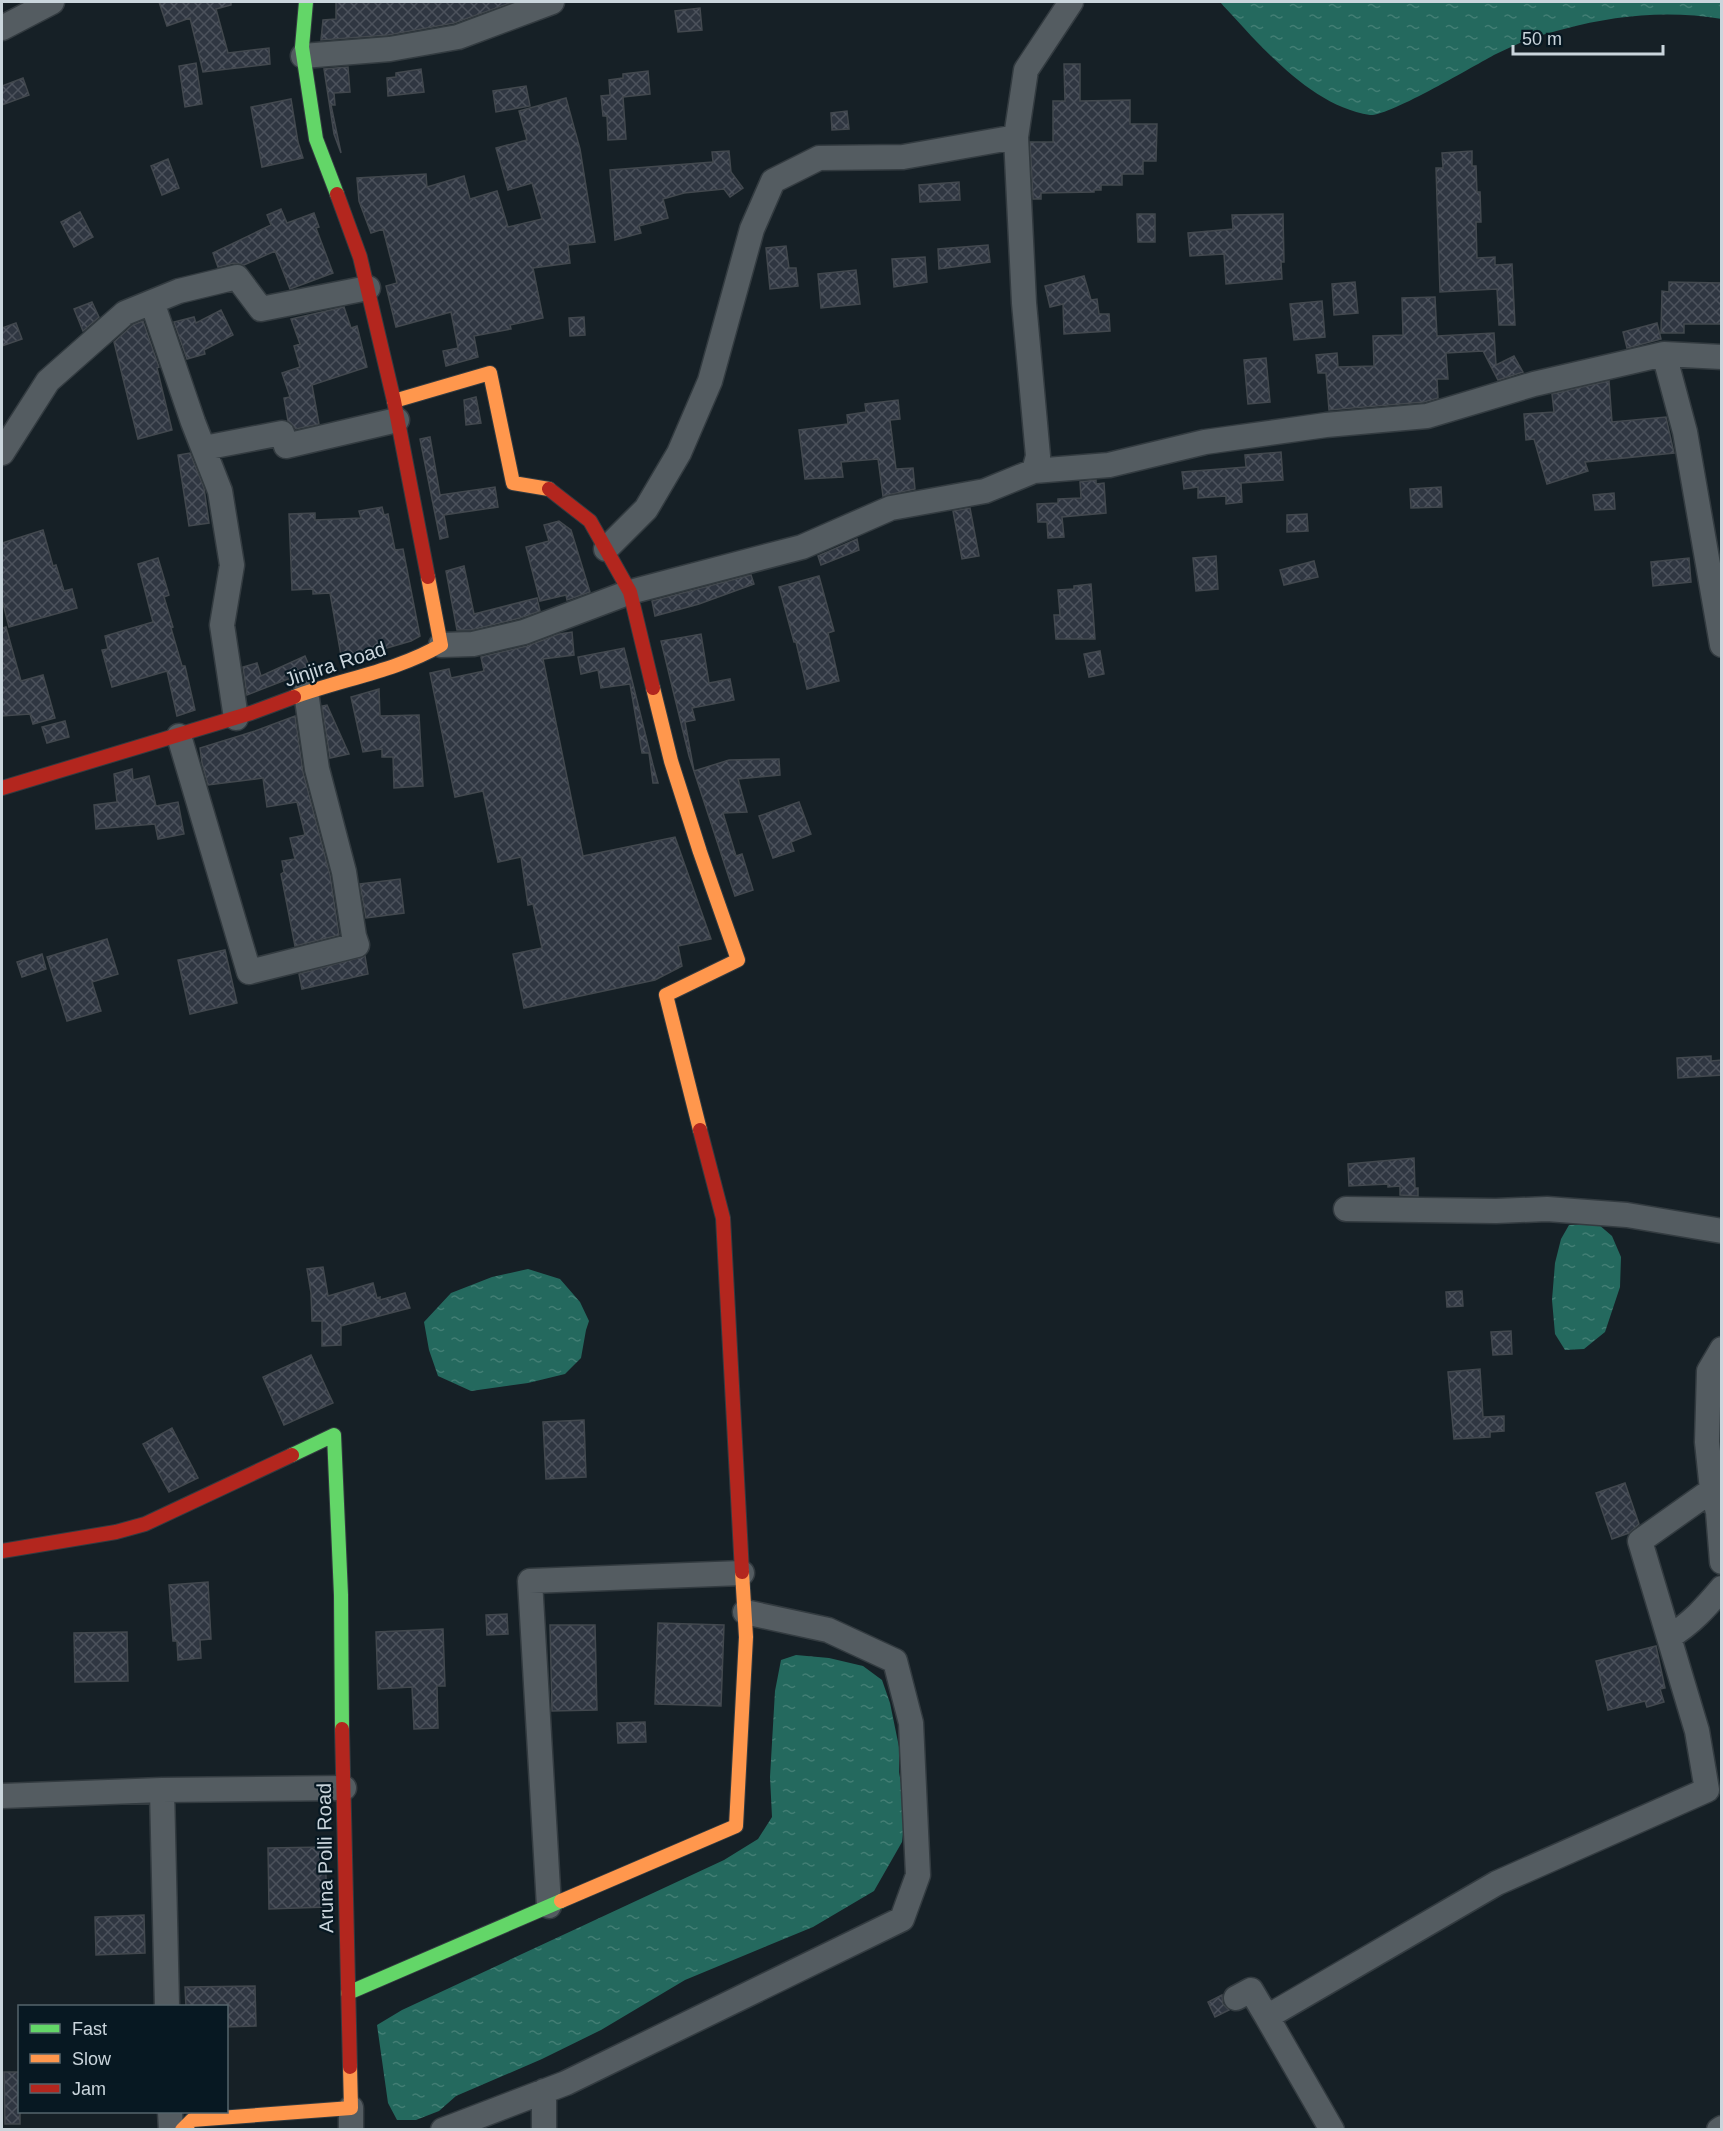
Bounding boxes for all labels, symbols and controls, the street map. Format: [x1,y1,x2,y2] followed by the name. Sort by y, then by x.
[1513,18,1663,56] scale bar
[1522,29,1562,49] text: 50 m
[281,637,389,691] street label: Jinjira Road
[313,1783,337,1933] street label: Aruna Polli Road
[18,2005,228,2113] legend
[72,2019,107,2039] text: Fast
[72,2049,112,2069] text: Slow
[72,2079,106,2099] text: Jam

